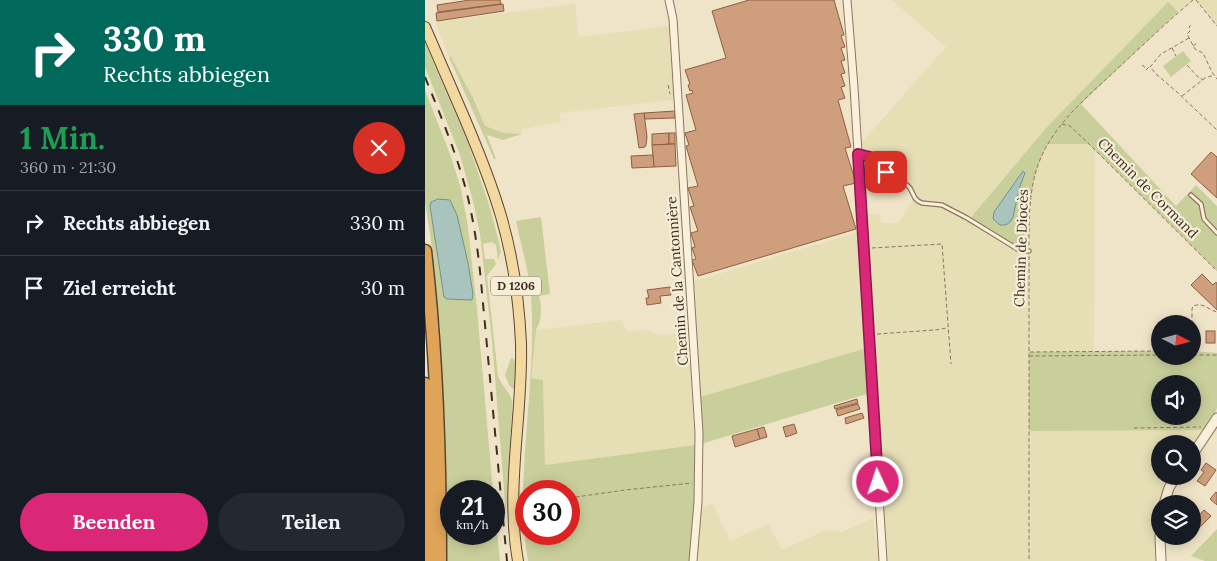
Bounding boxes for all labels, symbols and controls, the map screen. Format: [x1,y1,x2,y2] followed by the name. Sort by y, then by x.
[103,16,206,61] text: 330 m
[20,20,85,85] icon: right
[103,60,270,88] text: Rechts abbiegen
[20,119,105,157] text: 1 Min.
[353,122,405,174] button: close
[1094,134,1202,242] street label: Chemin de Cormand
[865,151,907,193] pin
[20,157,116,177] text: 360 m · 21:30
[872,158,900,186] icon: arrive
[1010,189,1032,307] street label: Chemin de Diocès
[662,195,692,366] street label: Chemin de la Cantonnière
[20,209,48,237] icon: right
[63,211,210,235] text: Rechts abbiegen
[350,211,405,235] text: 330 m
[20,274,48,302] icon: arrive
[63,276,176,300] text: Ziel erreicht
[361,276,405,300] text: 30 m
[491,276,541,296] road number: D 1206
[1151,315,1201,365] north arrow
[1151,315,1201,545] map controls
[1151,375,1201,425] button: sound
[1151,435,1201,485] button: search
[851,455,903,507] position arrow
[515,480,580,545] speed limit sign: 30
[461,490,484,522] text: 21
[20,493,208,551] button: Beenden
[218,493,405,551] button: Teilen
[1151,495,1201,545] button: layers
[456,517,489,532] text: km/h

